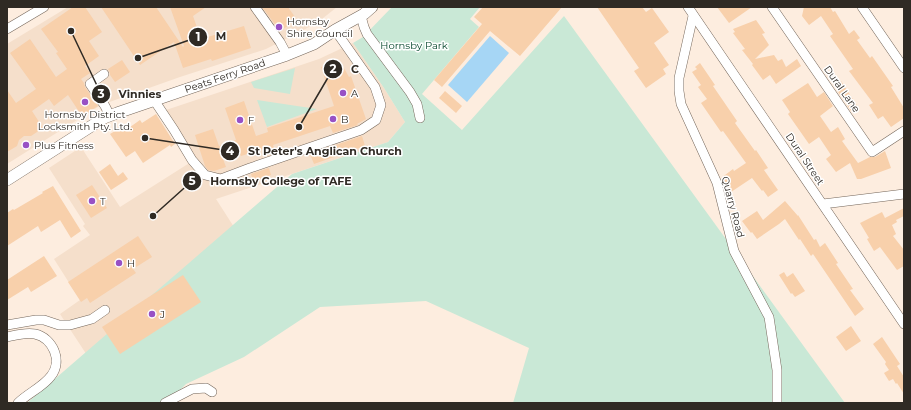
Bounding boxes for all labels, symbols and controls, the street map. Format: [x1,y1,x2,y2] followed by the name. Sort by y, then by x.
[287,15,353,40] place label: Hornsby Shire Council
[274,22,284,32] marker: Hornsby Shire Council
[188,25,234,48] callout: M
[196,29,200,44] text: 1
[216,29,226,43] text: M
[380,39,448,52] park label: Hornsby Park
[183,56,267,96] street label: Peats Ferry Road
[323,57,367,80] callout: C
[329,61,337,76] text: 2
[351,62,359,76] text: C
[821,63,863,115] street label: Dural Lane
[91,83,170,106] callout: Vinnies
[96,86,105,101] text: 3
[118,87,162,101] text: Vinnies
[351,87,359,100] place label: A
[338,88,348,98] marker: A
[80,97,90,107] marker: Hornsby District Locksmith Pty. Ltd.
[38,108,132,133] place label: Hornsby District Locksmith Pty. Ltd.
[341,113,349,126] place label: B
[248,114,254,127] place label: F
[328,114,338,124] marker: B
[235,115,245,125] marker: F
[783,130,827,188] street label: Dural Street
[34,139,94,152] place label: Plus Fitness
[220,139,410,162] callout: St Peter's Anglican Church
[21,140,31,150] marker: Plus Fitness
[226,143,235,158] text: 4
[248,144,402,158] text: St Peter's Anglican Church
[182,169,360,192] callout: Hornsby College of TAFE
[188,173,196,188] text: 5
[210,174,352,188] text: Hornsby College of TAFE
[719,175,747,239] street label: Quarry Road
[100,195,106,208] place label: T
[87,196,97,206] marker: T
[127,257,135,270] place label: H
[114,258,124,268] marker: H
[159,308,165,321] place label: J
[147,309,157,319] marker: J

